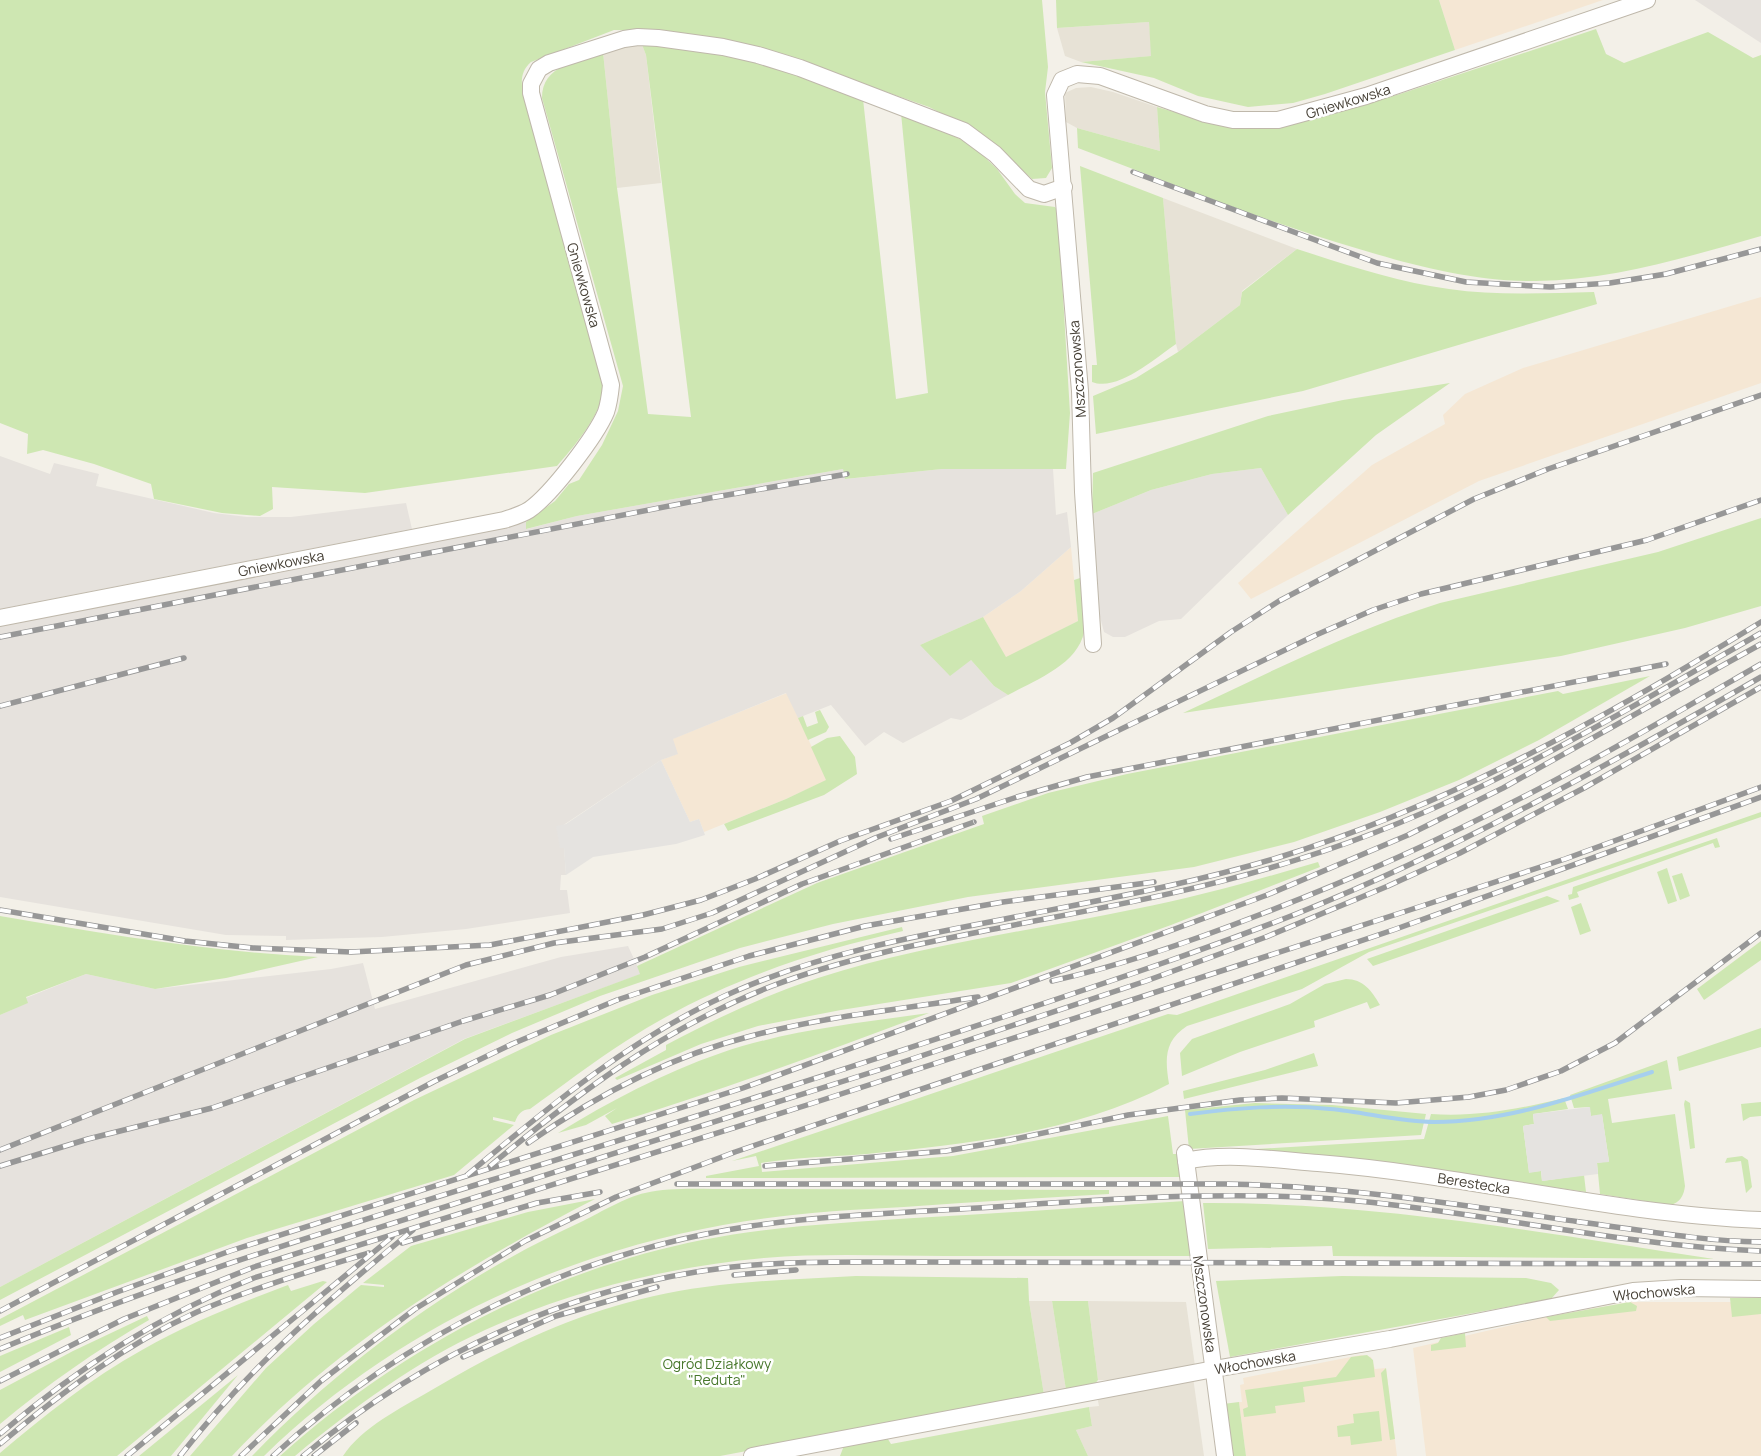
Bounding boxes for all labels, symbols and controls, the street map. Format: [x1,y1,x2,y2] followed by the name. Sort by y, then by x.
[1303,79,1393,123] street label: Gniewkowska
[563,240,605,330] street label: Gniewkowska
[1064,320,1090,418] street label: Mszczonowska
[236,545,326,581] street label: Gniewkowska
[1436,1168,1512,1198] street label: Berestecka
[1189,1254,1221,1354] street label: Mszczonowska
[1612,1279,1696,1305] street label: Włochowska
[1213,1346,1297,1378] street label: Włochowska
[663,1354,772,1389] park label: Ogród Działkowy "Reduta"

